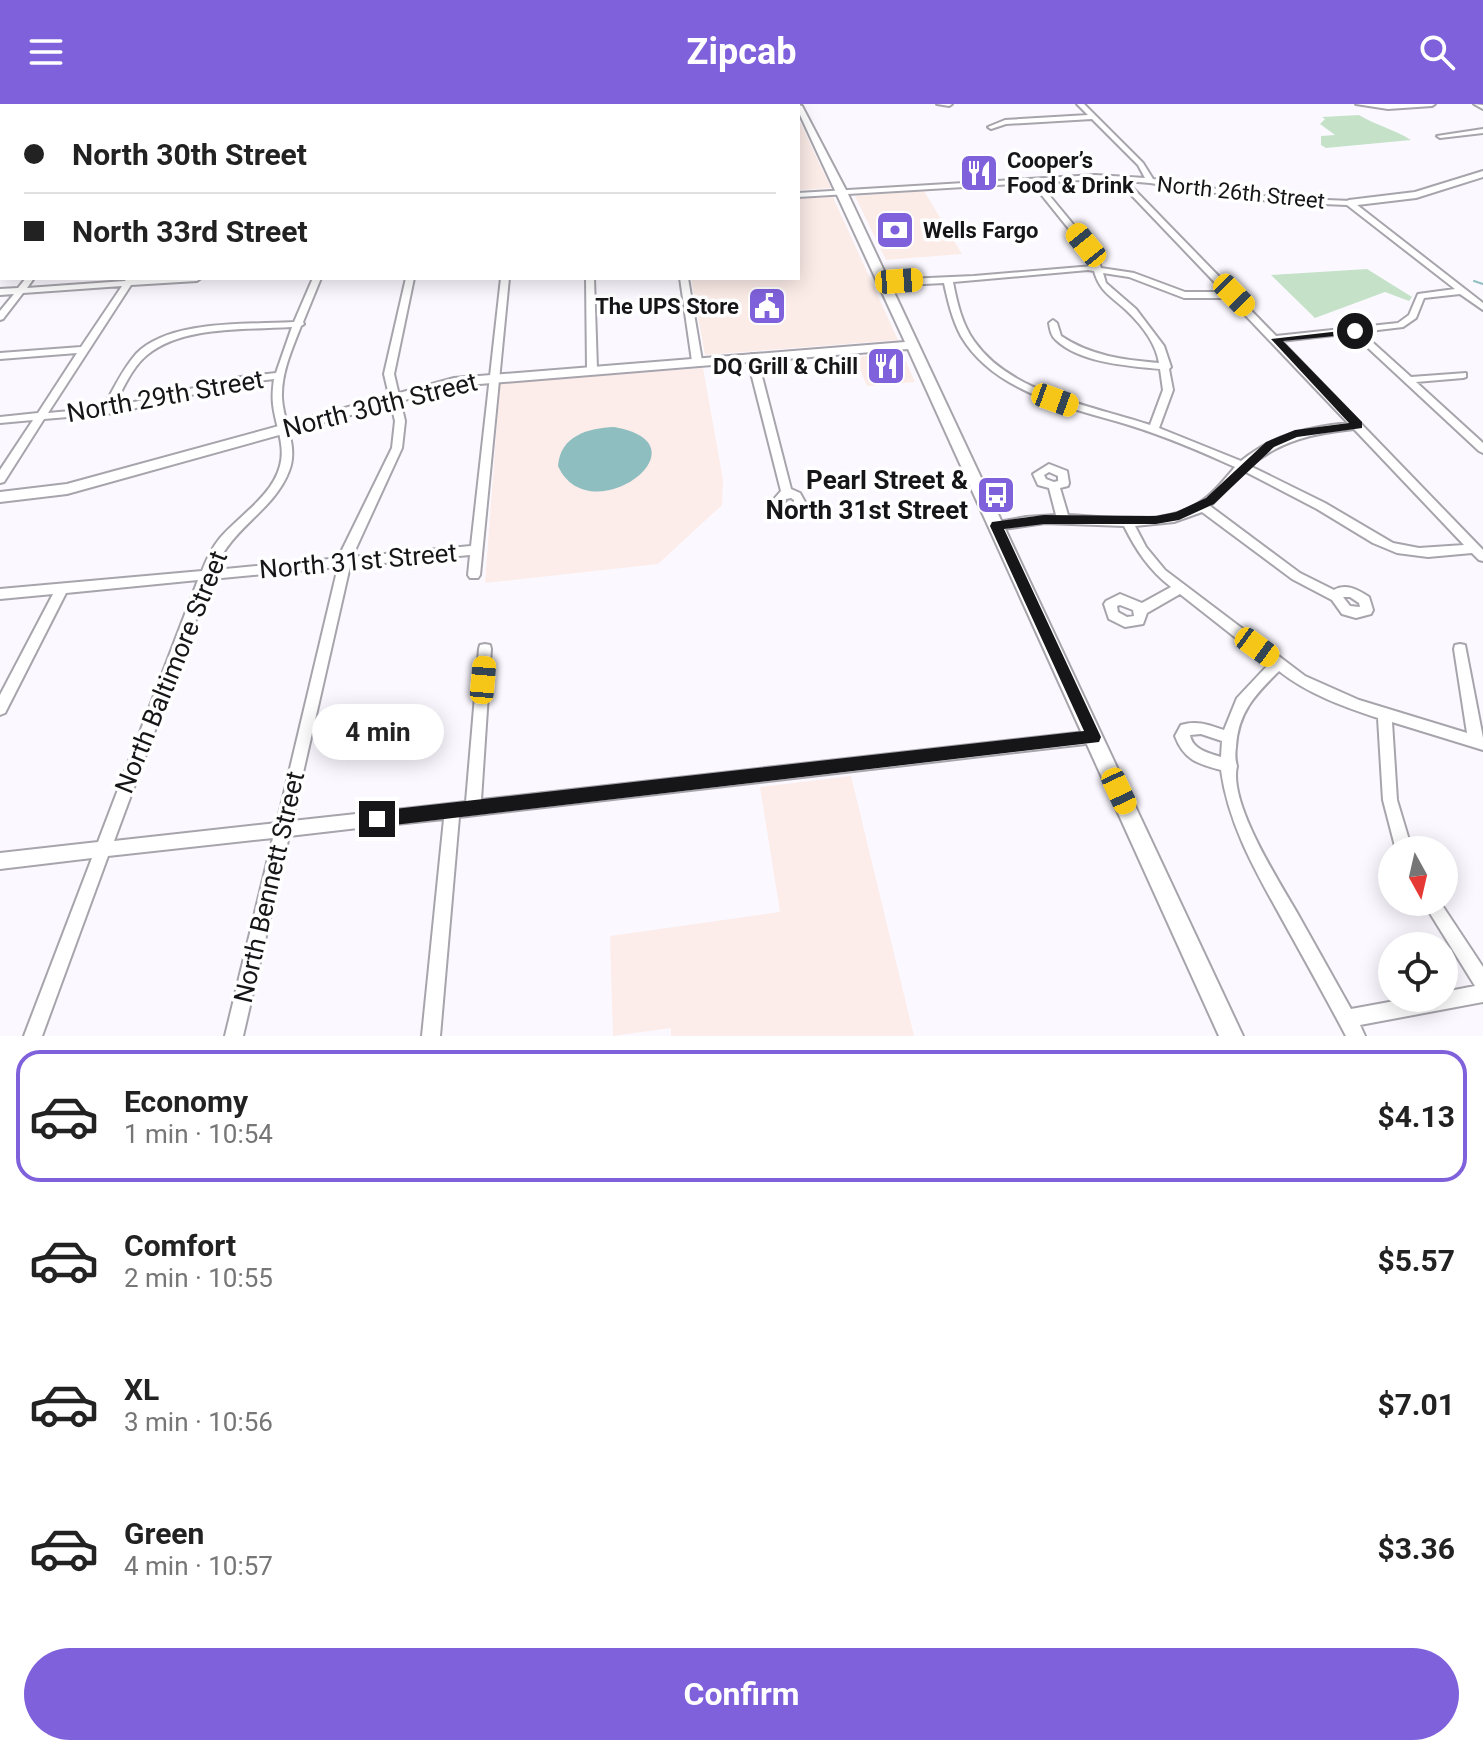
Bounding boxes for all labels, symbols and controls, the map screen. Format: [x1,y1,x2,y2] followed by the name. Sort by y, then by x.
[24,30,68,74] icon: menu
[1415,30,1459,74] icon: search
[687,31,796,73] text: Zipcab
[72,137,307,172] text: North 30th Street
[1007,148,1134,198] place label: Cooper’s Food & Drink
[958,152,1000,194] restaurant icon: Cooper’s Food & Drink
[1156,171,1326,214] street label: North 26th Street
[874,209,916,251] bank icon: Wells Fargo
[72,214,308,249] text: North 33rd Street
[923,218,1039,243] place label: Wells Fargo
[1062,219,1110,271] car
[874,267,924,295] car
[1209,269,1259,321] car
[746,285,788,327] public building icon: The UPS Store
[595,294,739,319] place label: The UPS Store
[1337,313,1373,349] route start
[865,345,907,387] restaurant icon: DQ Grill & Chill
[713,354,858,379] place label: DQ Grill & Chill
[64,364,266,428] street label: North 29th Street
[280,366,480,444] street label: North 30th Street
[1028,381,1082,419] car
[766,465,968,525] place label: Pearl Street & North 31st Street
[975,474,1017,516] bus stop icon: Pearl Street & North 31st Street
[258,537,458,585] street label: North 31st Street
[109,546,233,798] street label: North Baltimore Street
[1231,623,1283,671] car
[469,655,497,705] car
[311,703,443,759] callout: 4 min
[345,717,411,747] text: 4 min
[1098,764,1140,818] car
[228,768,310,1006] street label: North Bennett Street
[359,801,395,837] route end
[1378,836,1458,916] north arrow
[1378,836,1458,1012] map controls
[1378,932,1458,1012] button: locate
[28,1080,100,1152] icon: car
[124,1084,248,1119] text: Economy
[1377,1099,1455,1134] text: $4.13
[124,1119,273,1149] text: 1 min · 10:54
[28,1224,100,1296] icon: car
[124,1228,236,1263] text: Comfort
[1377,1243,1455,1278] text: $5.57
[124,1263,273,1293] text: 2 min · 10:55
[28,1368,100,1440] icon: car
[124,1372,159,1407] text: XL
[1377,1387,1455,1422] text: $7.01
[124,1407,273,1437] text: 3 min · 10:56
[28,1512,100,1584] icon: car
[124,1516,204,1551] text: Green
[1377,1531,1455,1566] text: $3.36
[124,1551,273,1581] text: 4 min · 10:57
[24,1648,1459,1740] button: Confirm

